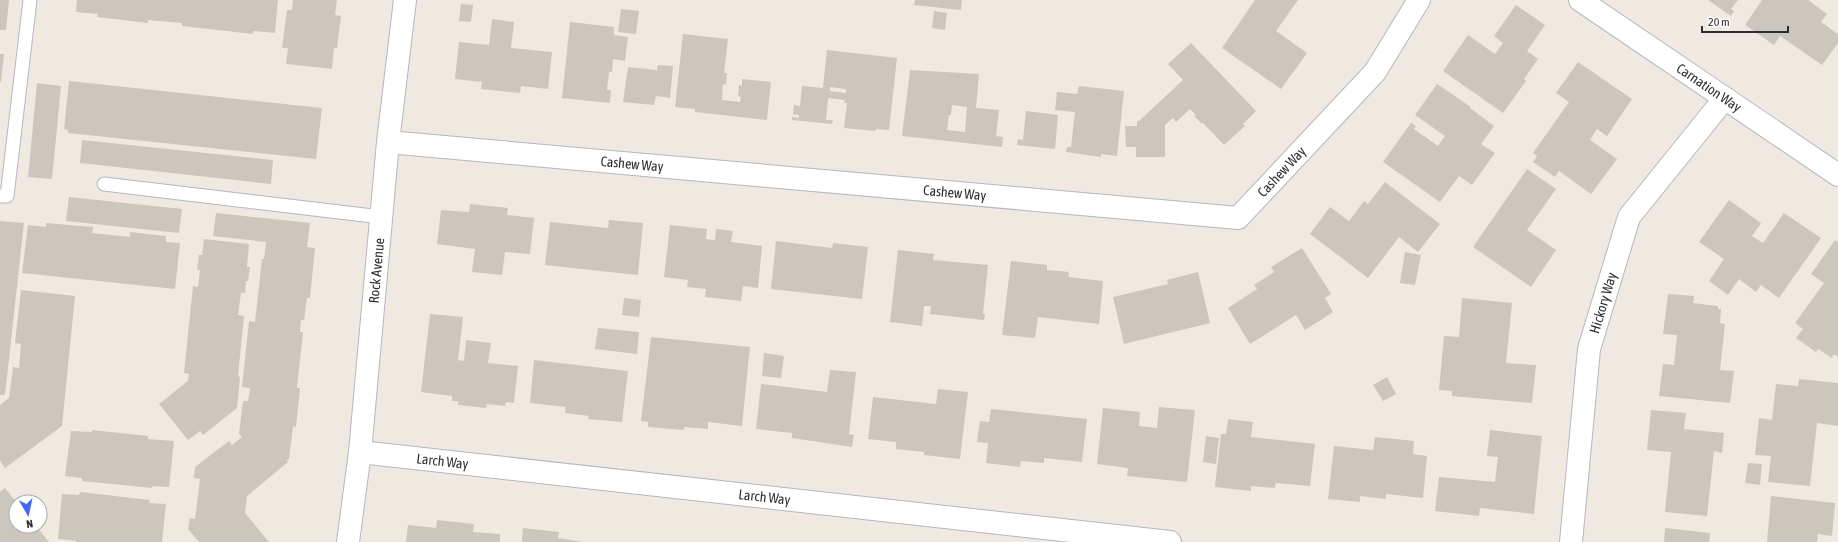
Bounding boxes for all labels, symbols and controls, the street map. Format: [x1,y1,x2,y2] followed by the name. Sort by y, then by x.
[1702,8,1788,34] scale bar
[1708,15,1730,29] text: 20 m
[1674,60,1745,115] street label: Carnation Way
[1254,143,1309,200] street label: Cashew Way
[600,153,664,175] street label: Cashew Way
[923,182,987,203] street label: Cashew Way
[365,237,387,304] street label: Rock Avenue
[1586,270,1620,335] street label: Hickory Way
[416,450,469,472] street label: Larch Way
[738,486,791,508] street label: Larch Way
[8,494,48,534] north arrow
[25,517,34,530] text: N

